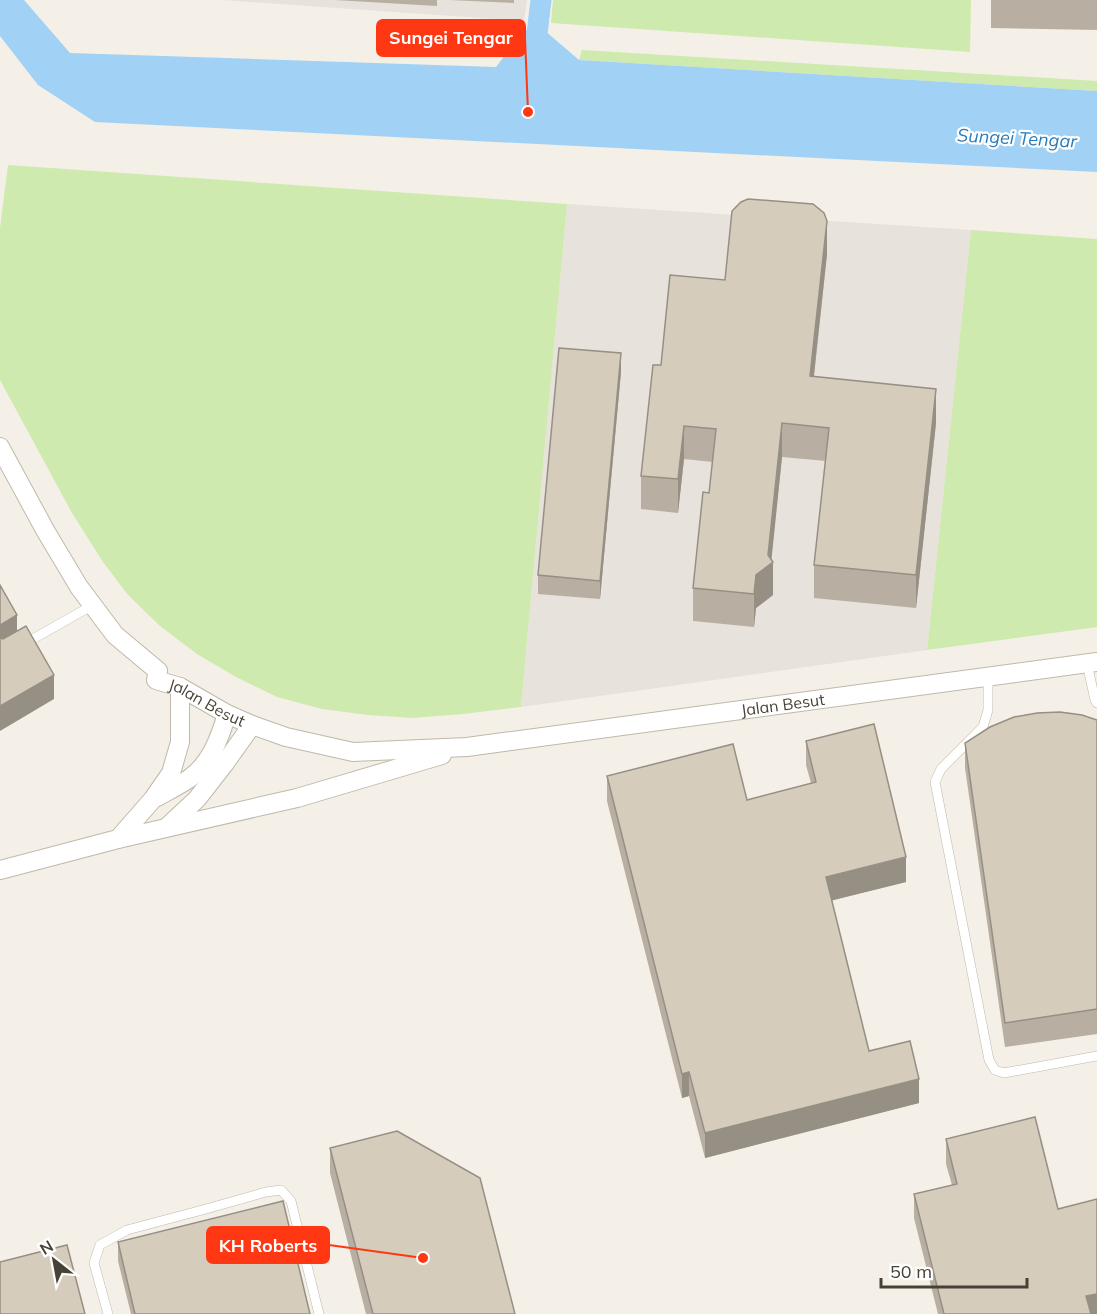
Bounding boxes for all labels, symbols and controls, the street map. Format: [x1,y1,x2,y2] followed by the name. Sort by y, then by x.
[377,20,525,56] callout: Sungei Tengar
[389,26,514,49] text: Sungei Tengar
[957,123,1079,153] water label: Sungei Tengar
[166,674,249,731] street label: Jalan Besut
[740,689,826,720] street label: Jalan Besut
[207,1227,329,1263] callout: KH Roberts
[24,1230,84,1290] north arrow
[219,1234,317,1257] text: KH Roberts
[36,1235,57,1259] text: N
[881,1251,1026,1289] scale bar
[890,1260,932,1283] text: 50 m

